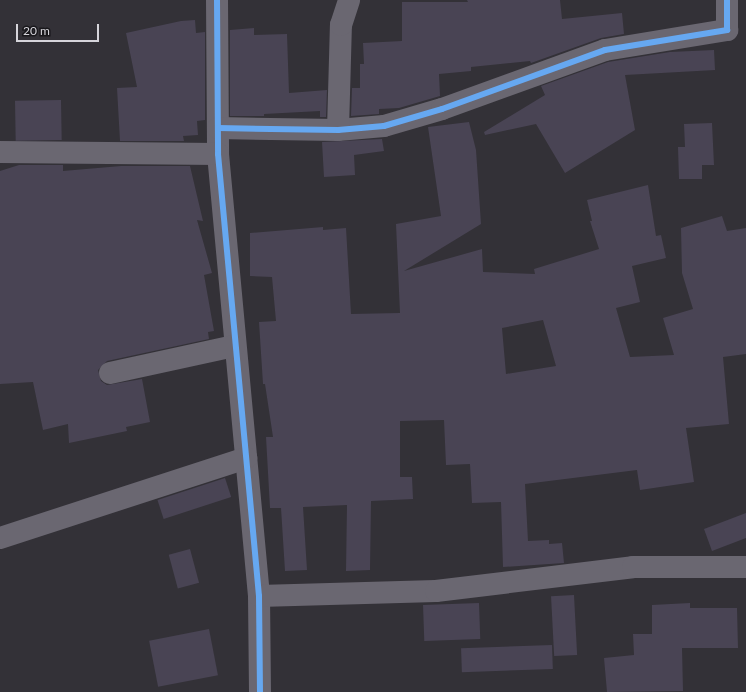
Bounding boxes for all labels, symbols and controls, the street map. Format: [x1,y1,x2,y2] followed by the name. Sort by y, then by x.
[18,16,101,42] scale bar
[23,23,50,38] text: 20 m

